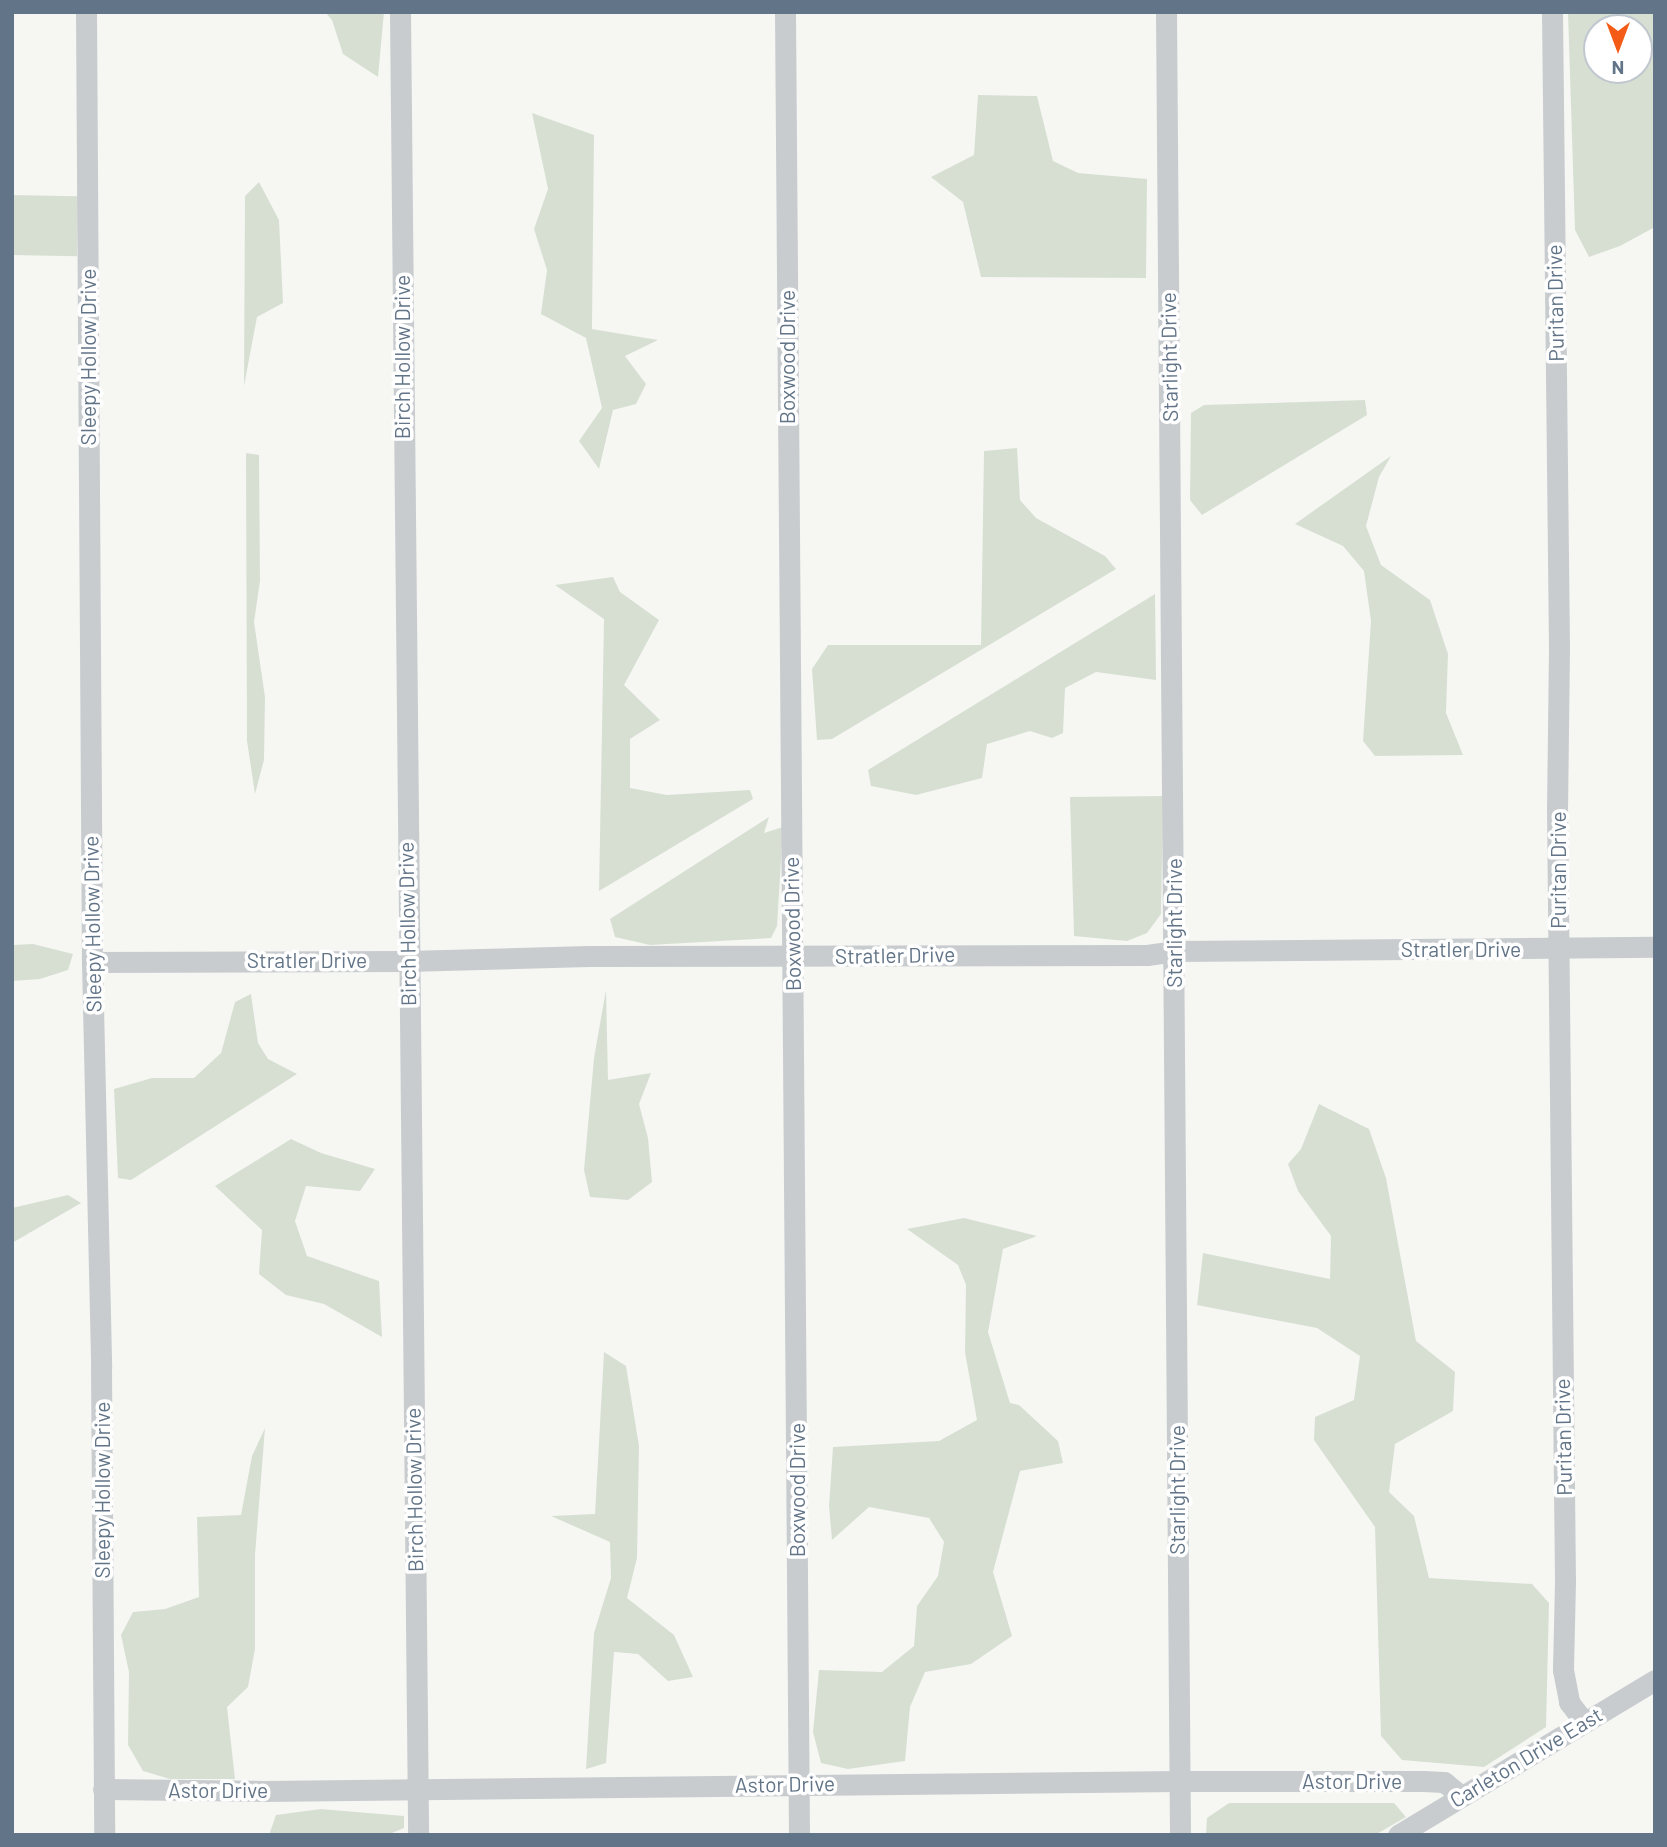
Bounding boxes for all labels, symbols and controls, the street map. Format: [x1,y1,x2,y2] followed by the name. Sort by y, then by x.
[1583,14,1653,84] north arrow
[1612,57,1624,80] text: N
[1541,244,1569,362] street label: Puritan Drive
[75,269,101,445] street label: Sleepy Hollow Drive
[389,275,415,439] street label: Birch Hollow Drive
[774,290,800,424] street label: Boxwood Drive
[1155,292,1183,422] street label: Starlight Drive
[1545,811,1571,929] street label: Puritan Drive
[78,835,106,1013] street label: Sleepy Hollow Drive
[393,842,421,1006] street label: Birch Hollow Drive
[778,857,806,991] street label: Boxwood Drive
[1161,858,1187,988] street label: Starlight Drive
[1401,936,1521,962] street label: Stratler Drive
[835,941,955,969] street label: Stratler Drive
[247,947,367,973] street label: Stratler Drive
[1549,1378,1577,1496] street label: Puritan Drive
[89,1402,115,1578] street label: Sleepy Hollow Drive
[400,1408,428,1572] street label: Birch Hollow Drive
[784,1423,810,1557] street label: Boxwood Drive
[1164,1425,1190,1555] street label: Starlight Drive
[1445,1702,1607,1812] street label: Carleton Drive East
[1302,1768,1402,1794] street label: Astor Drive
[735,1771,835,1797] street label: Astor Drive
[168,1777,268,1803] street label: Astor Drive

